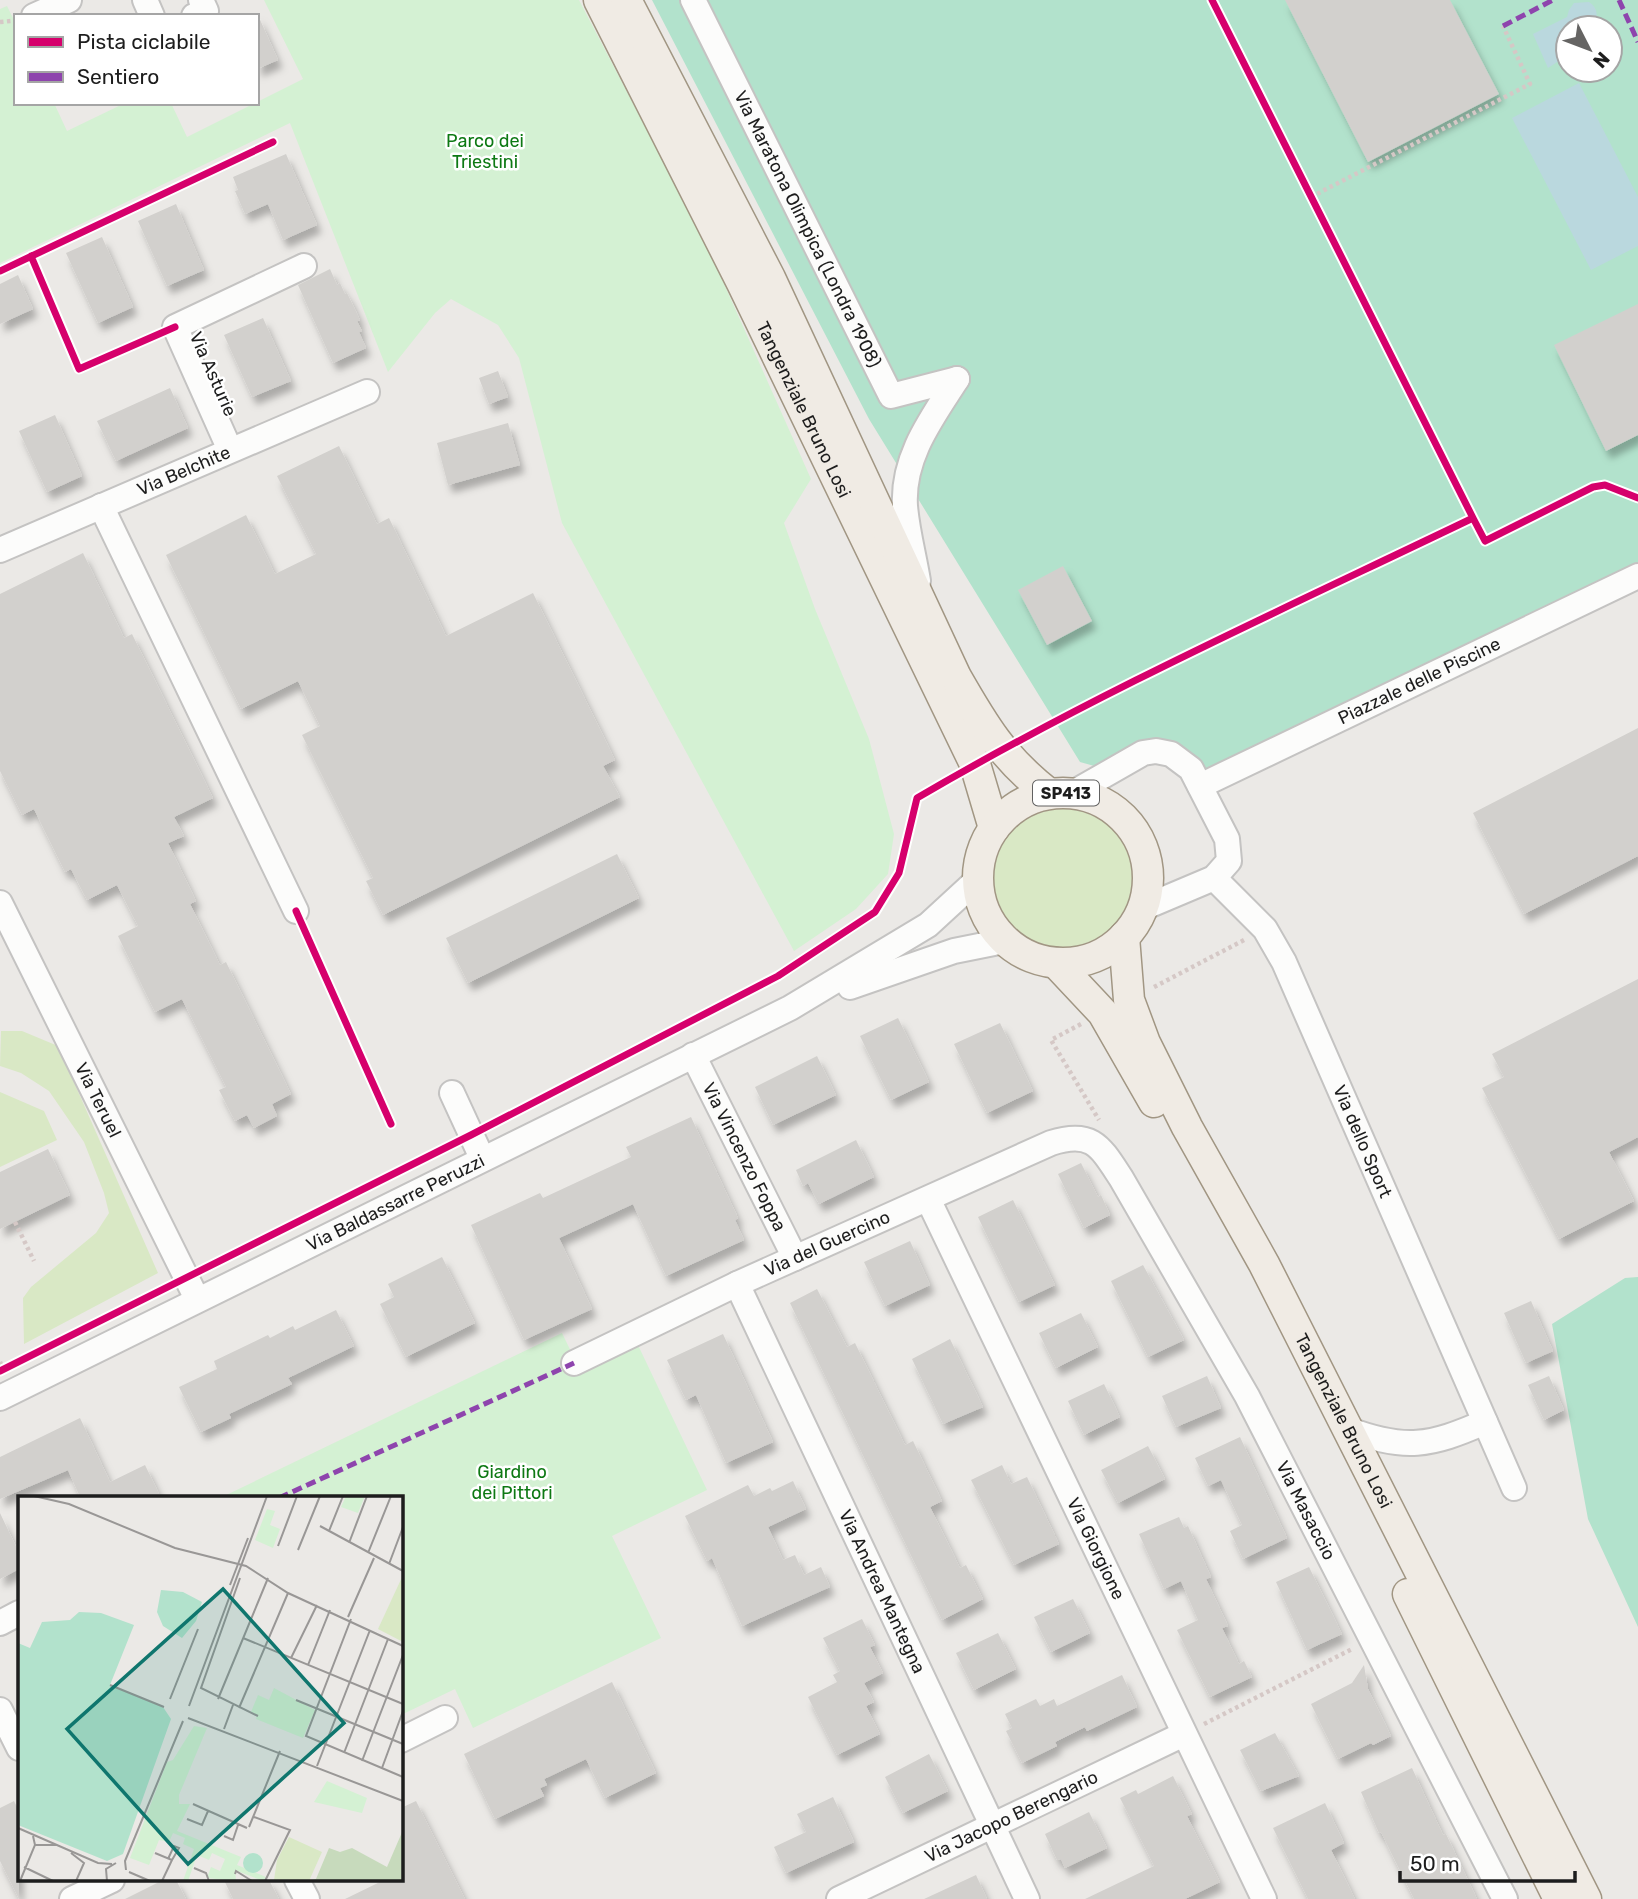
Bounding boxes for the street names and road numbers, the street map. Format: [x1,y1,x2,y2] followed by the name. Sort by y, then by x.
[729,87,886,371] street label: Via Maratona Olimpica (Londra 1908)
[751,318,855,501] street label: Tangenziale Bruno Losi
[185,328,241,420] street label: Via Asturie
[134,441,234,501] street label: Via Belchite
[1334,633,1504,729] street label: Piazzale delle Piscine
[1033,780,1099,806] road number: SP413
[70,1059,126,1141] street label: Via Teruel
[698,1079,791,1235] street label: Via Vincenzo Foppa
[1328,1082,1397,1201] street label: Via dello Sport
[303,1150,488,1256] street label: Via Baldassarre Peruzzi
[761,1206,893,1281] street label: Via del Guercino
[1290,1330,1397,1512] street label: Tangenziale Bruno Losi
[1271,1457,1340,1564] street label: Via Masaccio
[1062,1494,1130,1603] street label: Via Giorgione
[834,1506,930,1677] street label: Via Andrea Mantegna
[921,1766,1102,1867] street label: Via Jacopo Berengario

